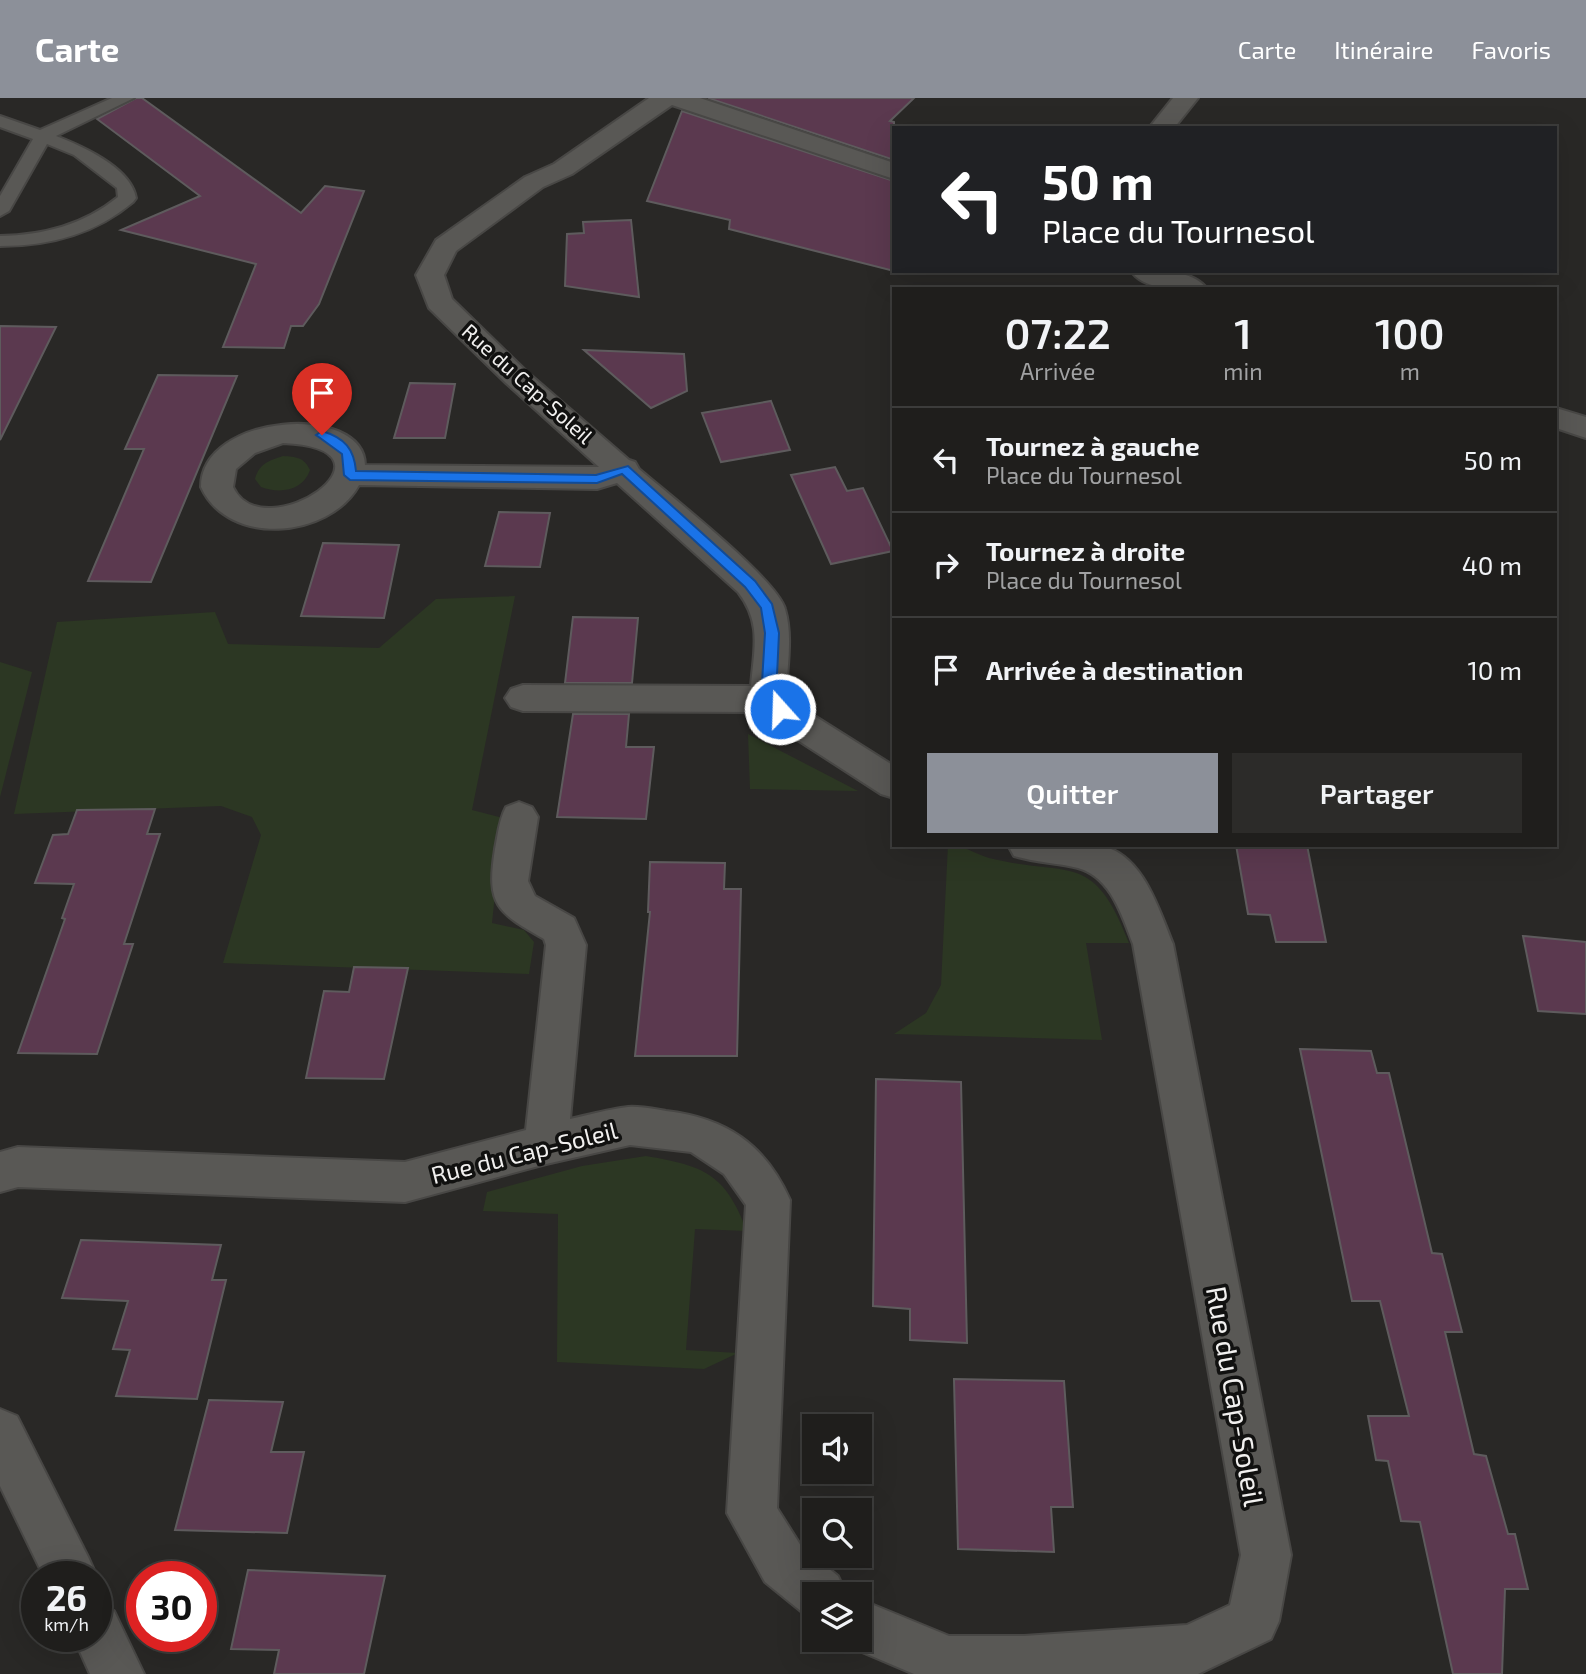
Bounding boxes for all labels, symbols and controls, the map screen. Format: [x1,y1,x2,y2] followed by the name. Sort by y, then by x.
[35,29,119,69] text: Carte
[1238,35,1296,64] text: Carte
[1334,35,1433,64] text: Itinéraire
[1471,35,1551,64] text: Favoris
[1042,151,1154,210] text: 50 m
[927,154,1018,245] icon: left
[1042,211,1315,249] text: Place du Tournesol
[1004,307,1111,357] text: 07:22
[1234,307,1252,357] text: 1
[1375,307,1445,357] text: 100
[458,318,599,449] street label: Rue du Cap-Soleil
[1020,357,1095,385] text: Arrivée
[1223,357,1263,385] text: min
[1400,357,1420,385] text: m
[292,363,352,435] pin
[303,374,341,412] icon: arrive
[986,430,1200,461] text: Tournez à gauche
[927,441,965,479] icon: left
[1464,444,1522,475] text: 50 m
[986,461,1182,489] text: Place du Tournesol
[986,535,1185,566] text: Tournez à droite
[927,546,965,584] icon: right
[1462,549,1522,580] text: 40 m
[986,566,1182,594] text: Place du Tournesol
[927,651,965,689] icon: arrive
[986,654,1243,685] text: Arrivée à destination
[1467,654,1522,685] text: 10 m
[743,672,817,746] position arrow
[927,753,1218,833] button: Quitter
[1232,753,1522,833] button: Partager
[428,1115,620,1189] street label: Rue du Cap-Soleil
[1200,1283,1272,1509] street label: Rue du Cap-Soleil
[802,1414,872,1652] map controls
[802,1414,872,1484] button: sound
[802,1498,872,1568] button: search
[126,1561,217,1652] speed limit sign: 30
[46,1576,87,1618] text: 26
[802,1582,872,1652] button: layers
[44,1613,89,1635] text: km/h

